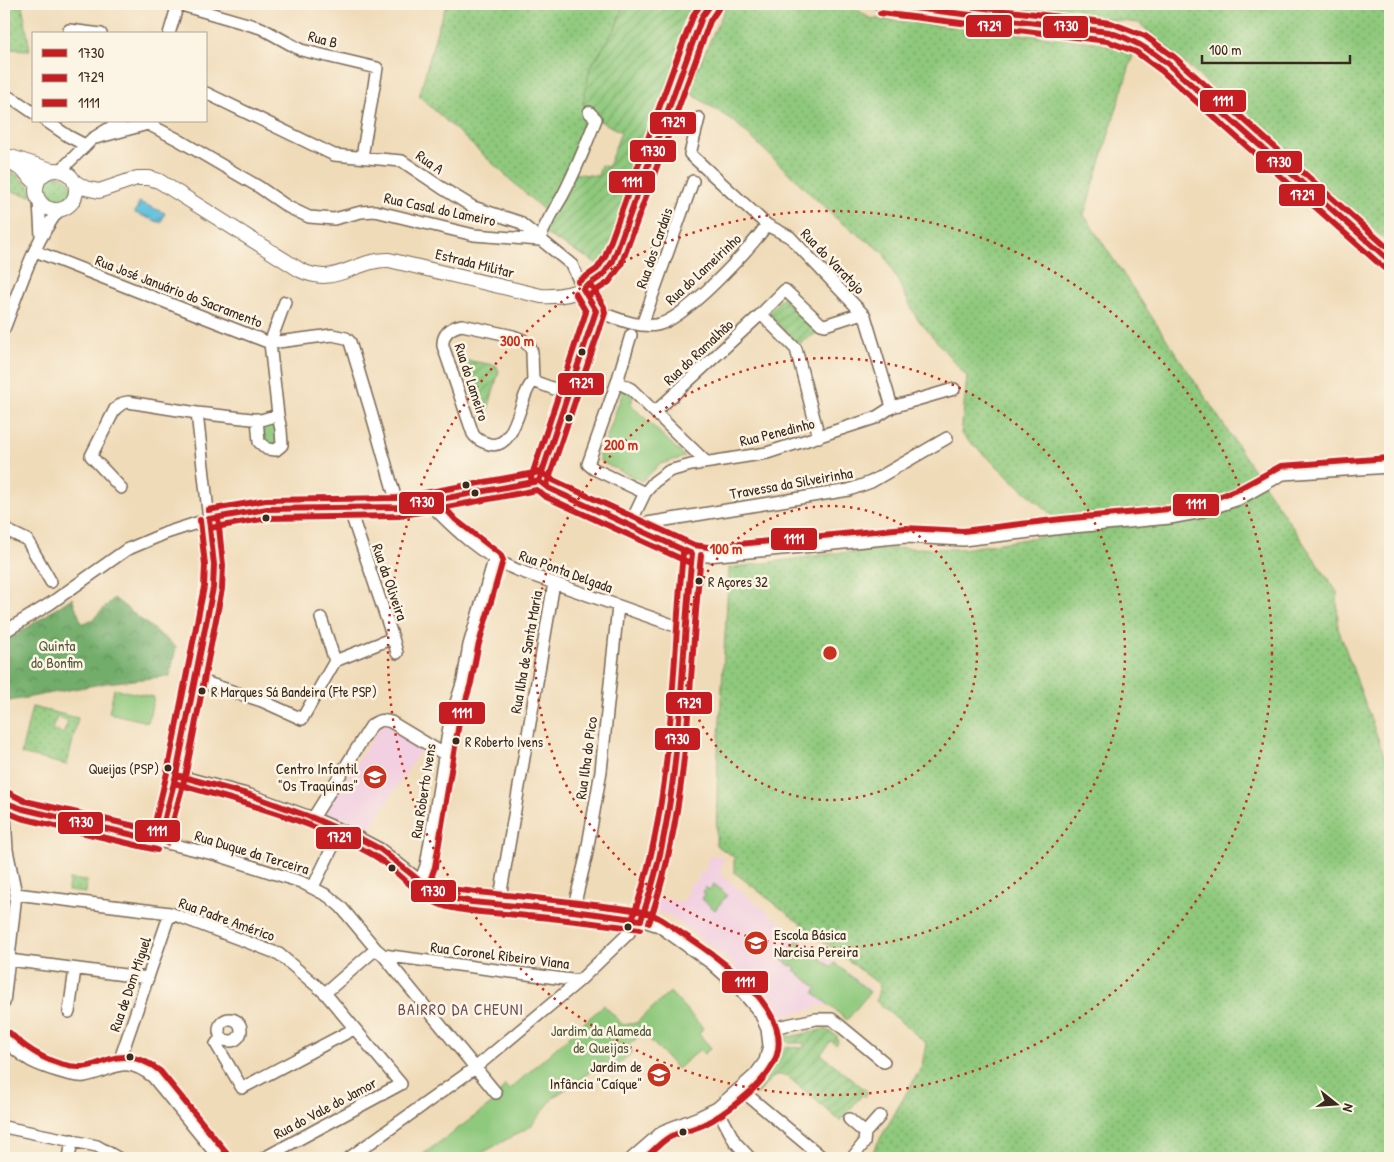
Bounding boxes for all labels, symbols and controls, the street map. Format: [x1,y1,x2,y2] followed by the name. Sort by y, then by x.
[965,14,1013,38] line badge: 1729
[1042,15,1089,39] line badge: 1730
[977,16,1002,35] text: 1729
[1054,16,1079,35] text: 1730
[306,25,340,53] street label: Rua B
[32,32,208,122] legend
[1202,32,1349,64] scale bar
[1209,39,1242,60] text: 100 m
[78,42,105,63] text: 1730
[78,66,104,87] text: 1729
[1199,89,1247,113] line badge: 1111
[1213,91,1233,110] text: 1111
[78,92,100,113] text: 1111
[649,111,697,135] line badge: 1729
[661,112,686,131] text: 1729
[629,139,677,163] line badge: 1730
[641,141,666,160] text: 1730
[412,145,449,179] street label: Rua A
[1255,150,1303,174] line badge: 1730
[1267,152,1292,171] text: 1730
[608,170,656,194] line badge: 1111
[622,172,642,191] text: 1111
[1278,183,1326,207] line badge: 1729
[1290,185,1315,204] text: 1729
[382,187,498,231] street label: Rua Casal do Lameiro
[630,205,678,291] street label: Rua dos Cardais
[796,223,870,299] street label: Rua do Varatojo
[660,228,746,310] street label: Rua do Lameirinho
[433,243,517,283] street label: Estrada Militar
[92,249,266,333] street label: Rua José Januário do Sacramento
[658,314,738,390] street label: Rua do Ramalhão
[500,330,534,351] text: 300 m
[450,341,494,423] street label: Rua do Lameiro
[577,347,587,357] unlabelled marker
[557,372,605,396] line badge: 1729
[569,373,594,392] text: 1729
[564,413,574,423] unlabelled marker
[737,413,817,451] street label: Rua Penedinho
[604,434,638,455] text: 200 m
[728,462,854,504] street label: Travessa da Silveirinha
[461,480,471,490] unlabelled marker
[470,488,480,498] unlabelled marker
[398,491,445,515] line badge: 1730
[410,492,435,511] text: 1730
[1172,493,1220,517] line badge: 1111
[1186,494,1206,513] text: 1111
[261,513,271,523] unlabelled marker
[770,527,818,551] line badge: 1111
[784,529,804,548] text: 1111
[710,538,742,559] text: 100 m
[367,541,413,623] street label: Rua da Oliveira
[516,544,616,598] street label: Rua Ponta Delgada
[708,572,768,591] place label: R Açores 32
[694,576,704,586] marker: R Açores 32
[505,589,547,715] street label: Rua Ilha de Santa Maria
[31,635,83,673] park label: Quinta do Bonfim
[821,644,839,662] centre of rings
[211,682,377,702] place label: R Marques Sá Bandeira (Fte PSP)
[197,686,207,696] marker: R Marques Sá Bandeira (Fte PSP)
[665,691,713,715] line badge: 1729
[677,693,702,712] text: 1729
[438,701,486,725] line badge: 1111
[452,703,472,722] text: 1111
[570,715,602,801] street label: Rua Ilha do Pico
[654,727,701,751] line badge: 1730
[665,729,690,748] text: 1730
[465,732,543,751] place label: R Roberto Ivens
[451,736,461,746] marker: R Roberto Ivens
[405,742,441,840] street label: Rua Roberto Ivens
[276,758,358,796] place label: Centro Infantil "Os Traquinas"
[88,759,159,779] place label: Queijas (PSP)
[163,763,173,773] marker: Queijas (PSP)
[362,764,388,790] school or university icon: Centro Infantil "Os Traquinas"
[57,811,104,835] line badge: 1730
[69,812,94,831] text: 1730
[134,819,181,843] line badge: 1111
[147,821,167,840] text: 1111
[192,825,312,879] street label: Rua Duque da Terceira
[315,826,362,850] line badge: 1729
[327,827,352,846] text: 1729
[387,863,397,873] unlabelled marker
[410,879,457,903] line badge: 1730
[421,881,446,900] text: 1730
[176,892,278,946] street label: Rua Padre Américo
[623,922,633,932] unlabelled marker
[774,924,858,962] place label: Escola Básica Narcisa Pereira
[743,930,769,956] school or university icon: Escola Básica Narcisa Pereira
[104,934,156,1034] street label: Rua de Dom Miguel
[429,936,571,974] street label: Rua Coronel Ribeiro Viana
[721,970,769,994] line badge: 1111
[735,972,755,991] text: 1111
[398,998,524,1020] district label: BAIRRO DA CHEUNI
[551,1020,651,1058] park label: Jardim da Alameda de Queijas
[125,1052,135,1062] unlabelled marker
[550,1056,642,1094] place label: Jardim de Infância "Caíque"
[646,1062,672,1088] school or university icon: Jardim de Infância "Caíque"
[270,1072,380,1144] street label: Rua do Vale do Jamor
[1312,1080,1362,1130] north arrow
[1339,1102,1359,1115] text: N
[678,1127,688,1137] unlabelled marker

